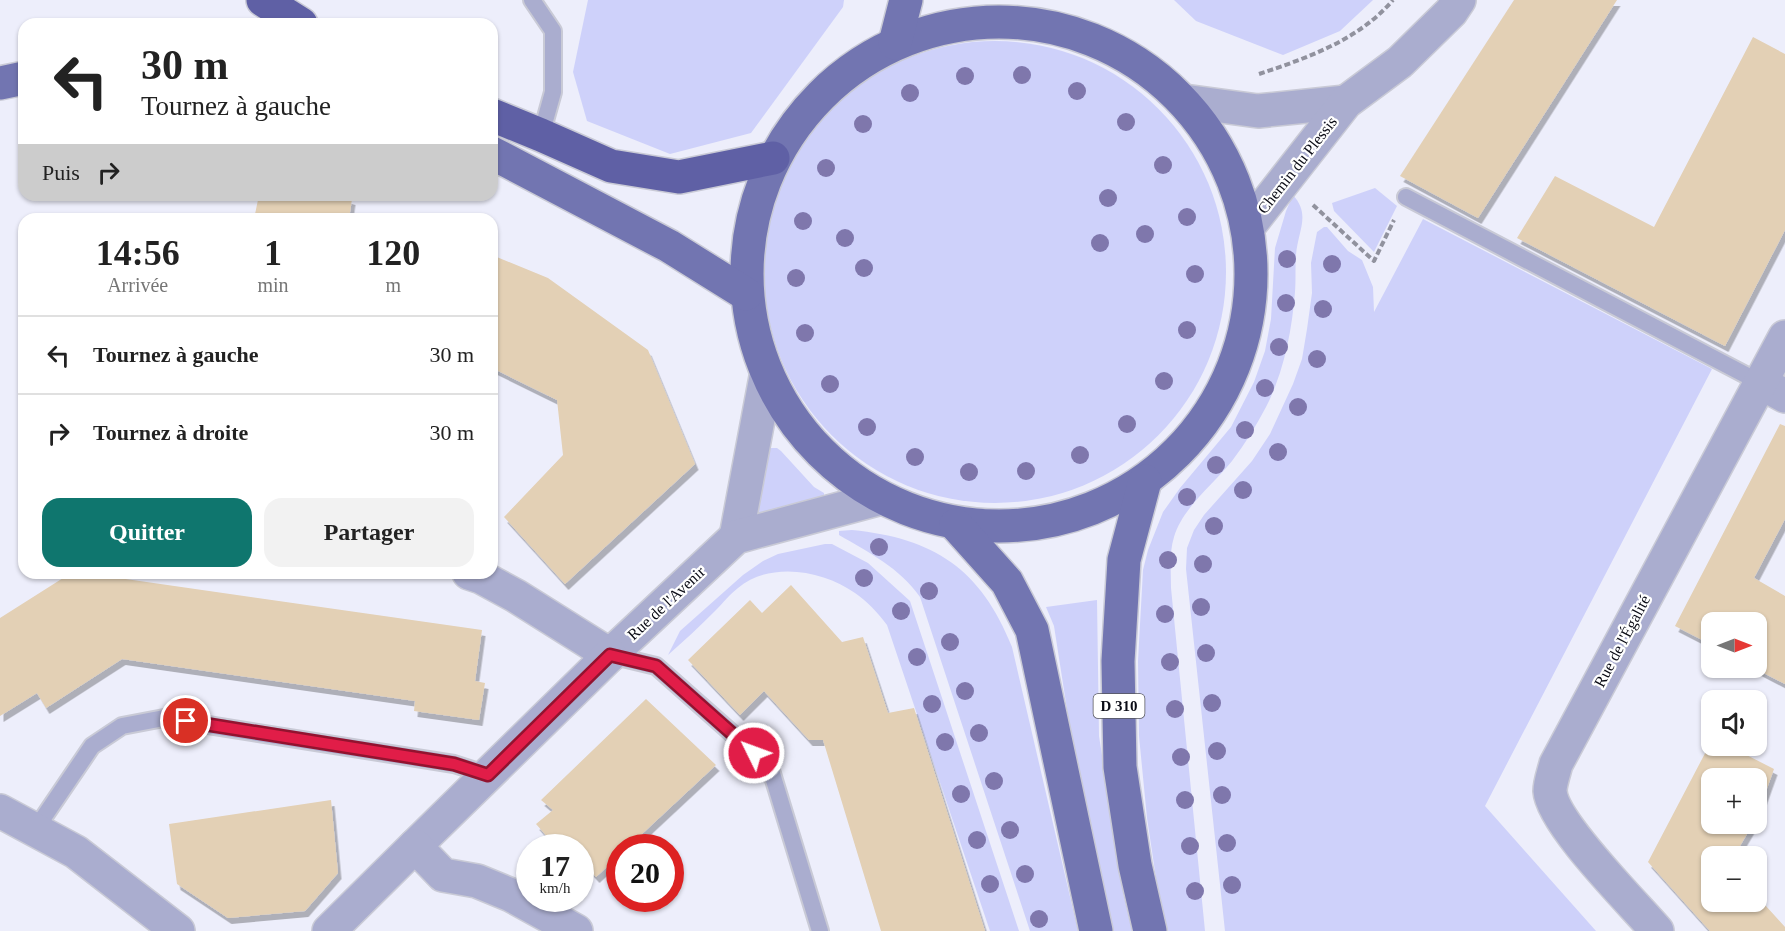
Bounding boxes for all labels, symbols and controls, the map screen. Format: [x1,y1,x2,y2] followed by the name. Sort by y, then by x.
[42,42,120,120] icon: left
[141,42,229,88] text: 30 m
[141,91,331,121] text: Tournez à gauche
[1254,113,1340,217] street label: Chemin du Plessis
[92,156,125,189] icon: right
[42,160,80,185] text: Puis
[96,233,180,273] text: 14:56
[264,233,282,273] text: 1
[366,233,420,273] text: 120
[107,274,168,296] text: Arrivée
[257,274,289,296] text: min
[386,274,401,296] text: m
[42,339,75,372] icon: left
[93,342,258,367] text: Tournez à gauche
[429,342,474,367] text: 30 m
[42,417,75,450] icon: right
[93,420,248,445] text: Tournez à droite
[429,420,474,445] text: 30 m
[42,498,252,567] button: Quitter
[264,498,474,567] button: Partager
[624,562,709,643] street label: Rue de l'Avenir
[1590,592,1654,690] street label: Rue de l'Égalité
[1701,612,1767,678] north arrow
[1701,612,1767,912] map controls
[1701,690,1767,756] button: sound
[1094,694,1144,718] road number: D 310
[160,695,211,746] pin
[169,704,202,737] icon: arrive
[722,721,786,785] position arrow
[1701,768,1767,834] button: +
[606,834,684,912] speed limit sign: 20
[1701,846,1767,912] button: −
[540,849,570,882] text: 17
[540,880,570,896] text: km/h

